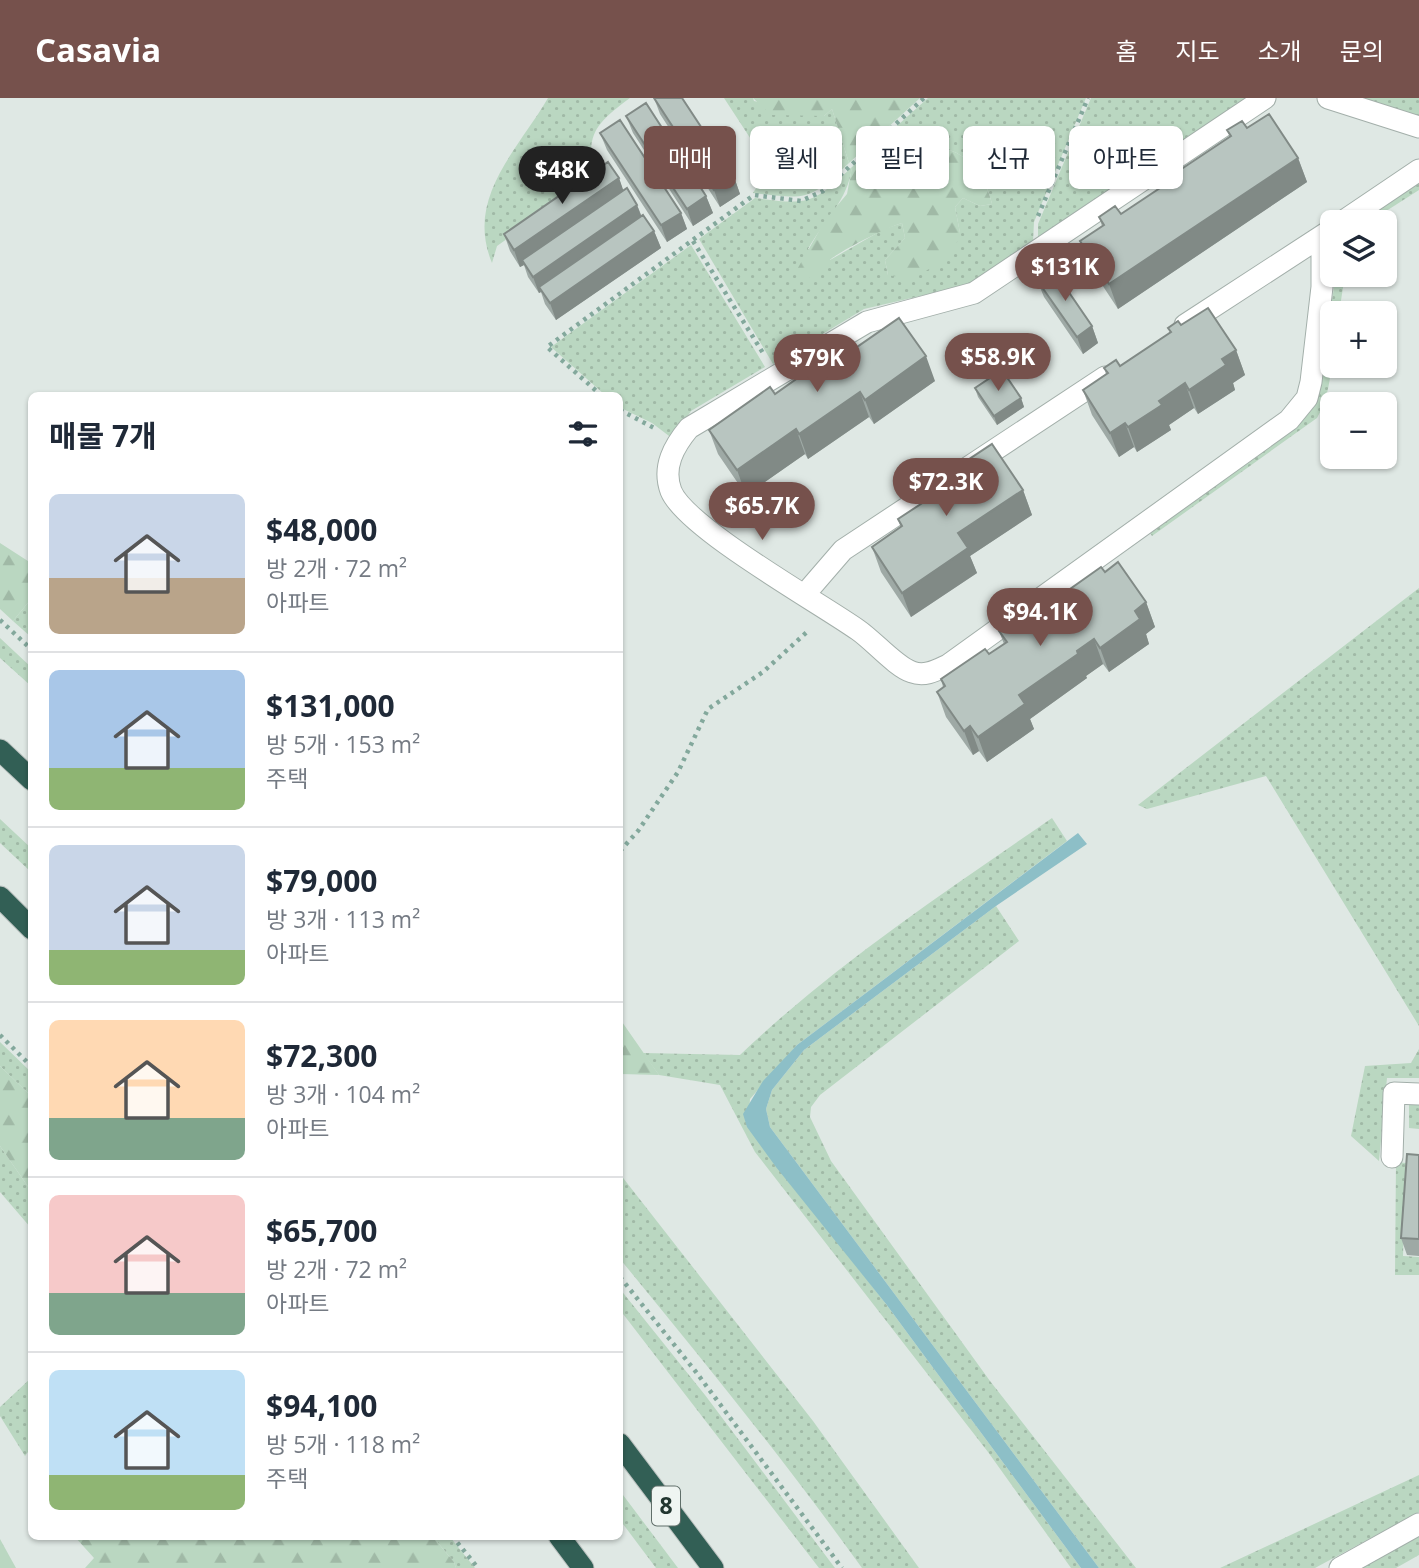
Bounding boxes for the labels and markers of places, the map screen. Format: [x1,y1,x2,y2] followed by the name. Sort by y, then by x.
[521,146,603,206] pin: $48K
[1016,244,1114,303] pin: $131K
[776,334,858,394] pin: $79K
[941,334,1055,393] pin: $58.9K
[889,458,1003,518] pin: $72.3K
[705,482,819,542] pin: $65.7K
[983,588,1097,648] pin: $94.1K

